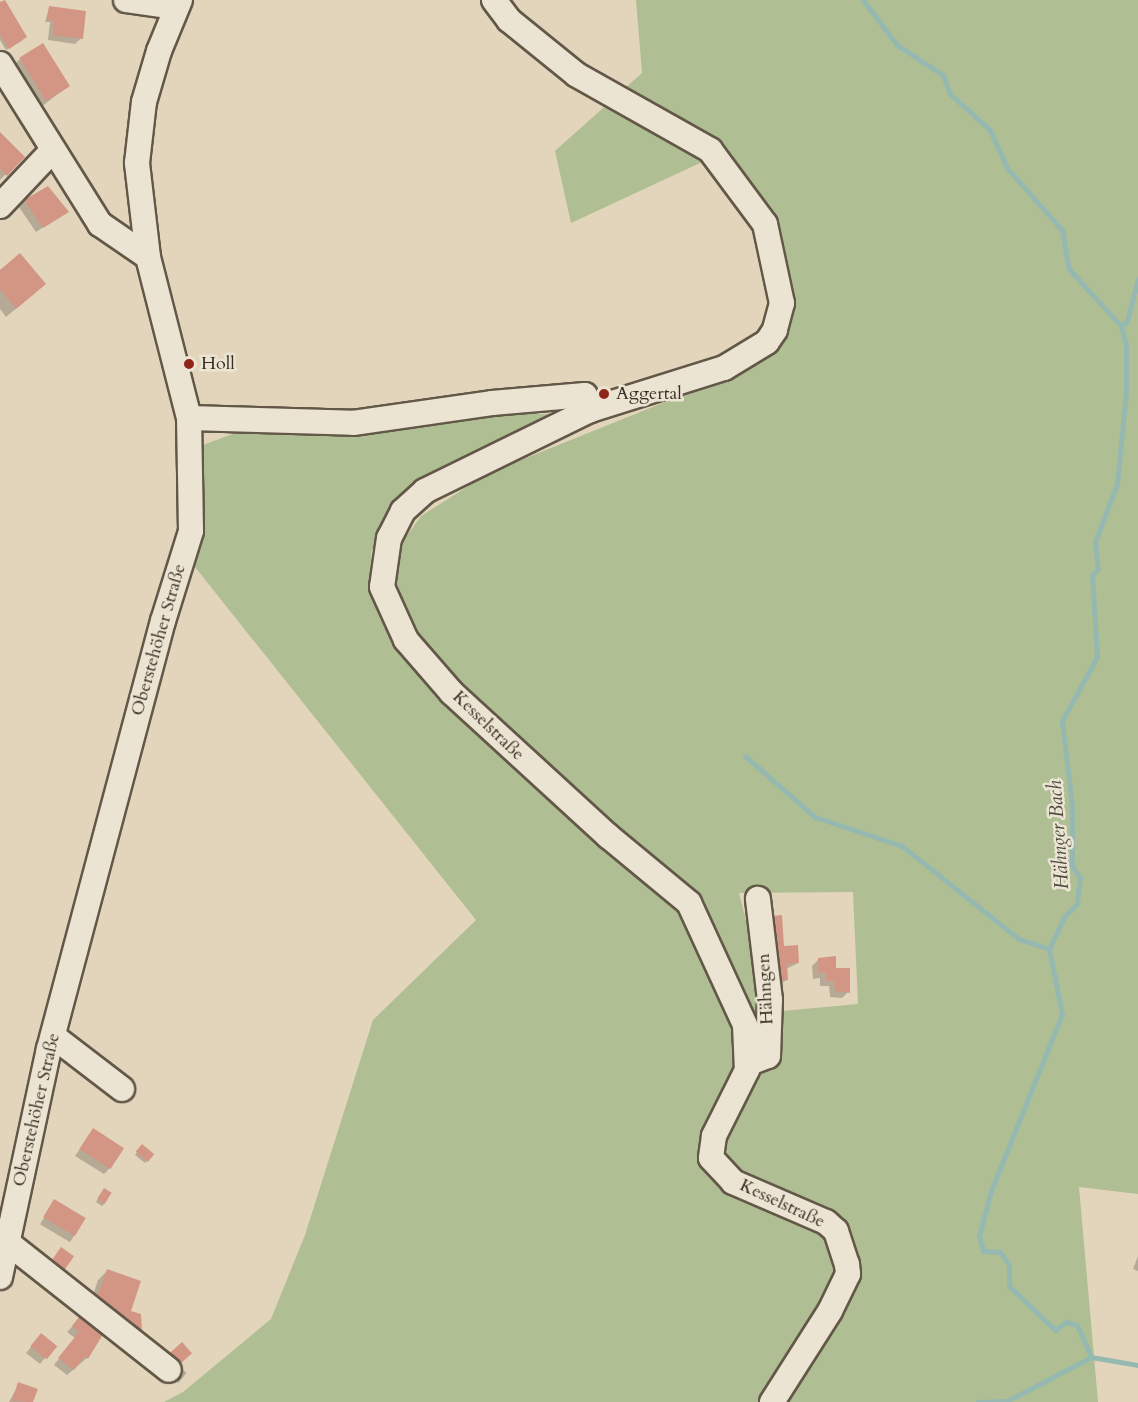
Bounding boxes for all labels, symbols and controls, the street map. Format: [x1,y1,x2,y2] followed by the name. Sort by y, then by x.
[201,353,235,375] place label: Holl
[182,357,196,371] marker: Holl
[616,383,682,405] place label: Aggertal
[597,387,611,401] marker: Aggertal
[127,562,191,718] street label: Oberstehöher Straße
[448,687,528,765] street label: Kesselstraße
[1042,780,1074,890] water label: Hähnger Bach
[753,953,779,1025] street label: Hähngen
[9,1031,65,1189] street label: Oberstehöher Straße
[736,1175,828,1233] street label: Kesselstraße

